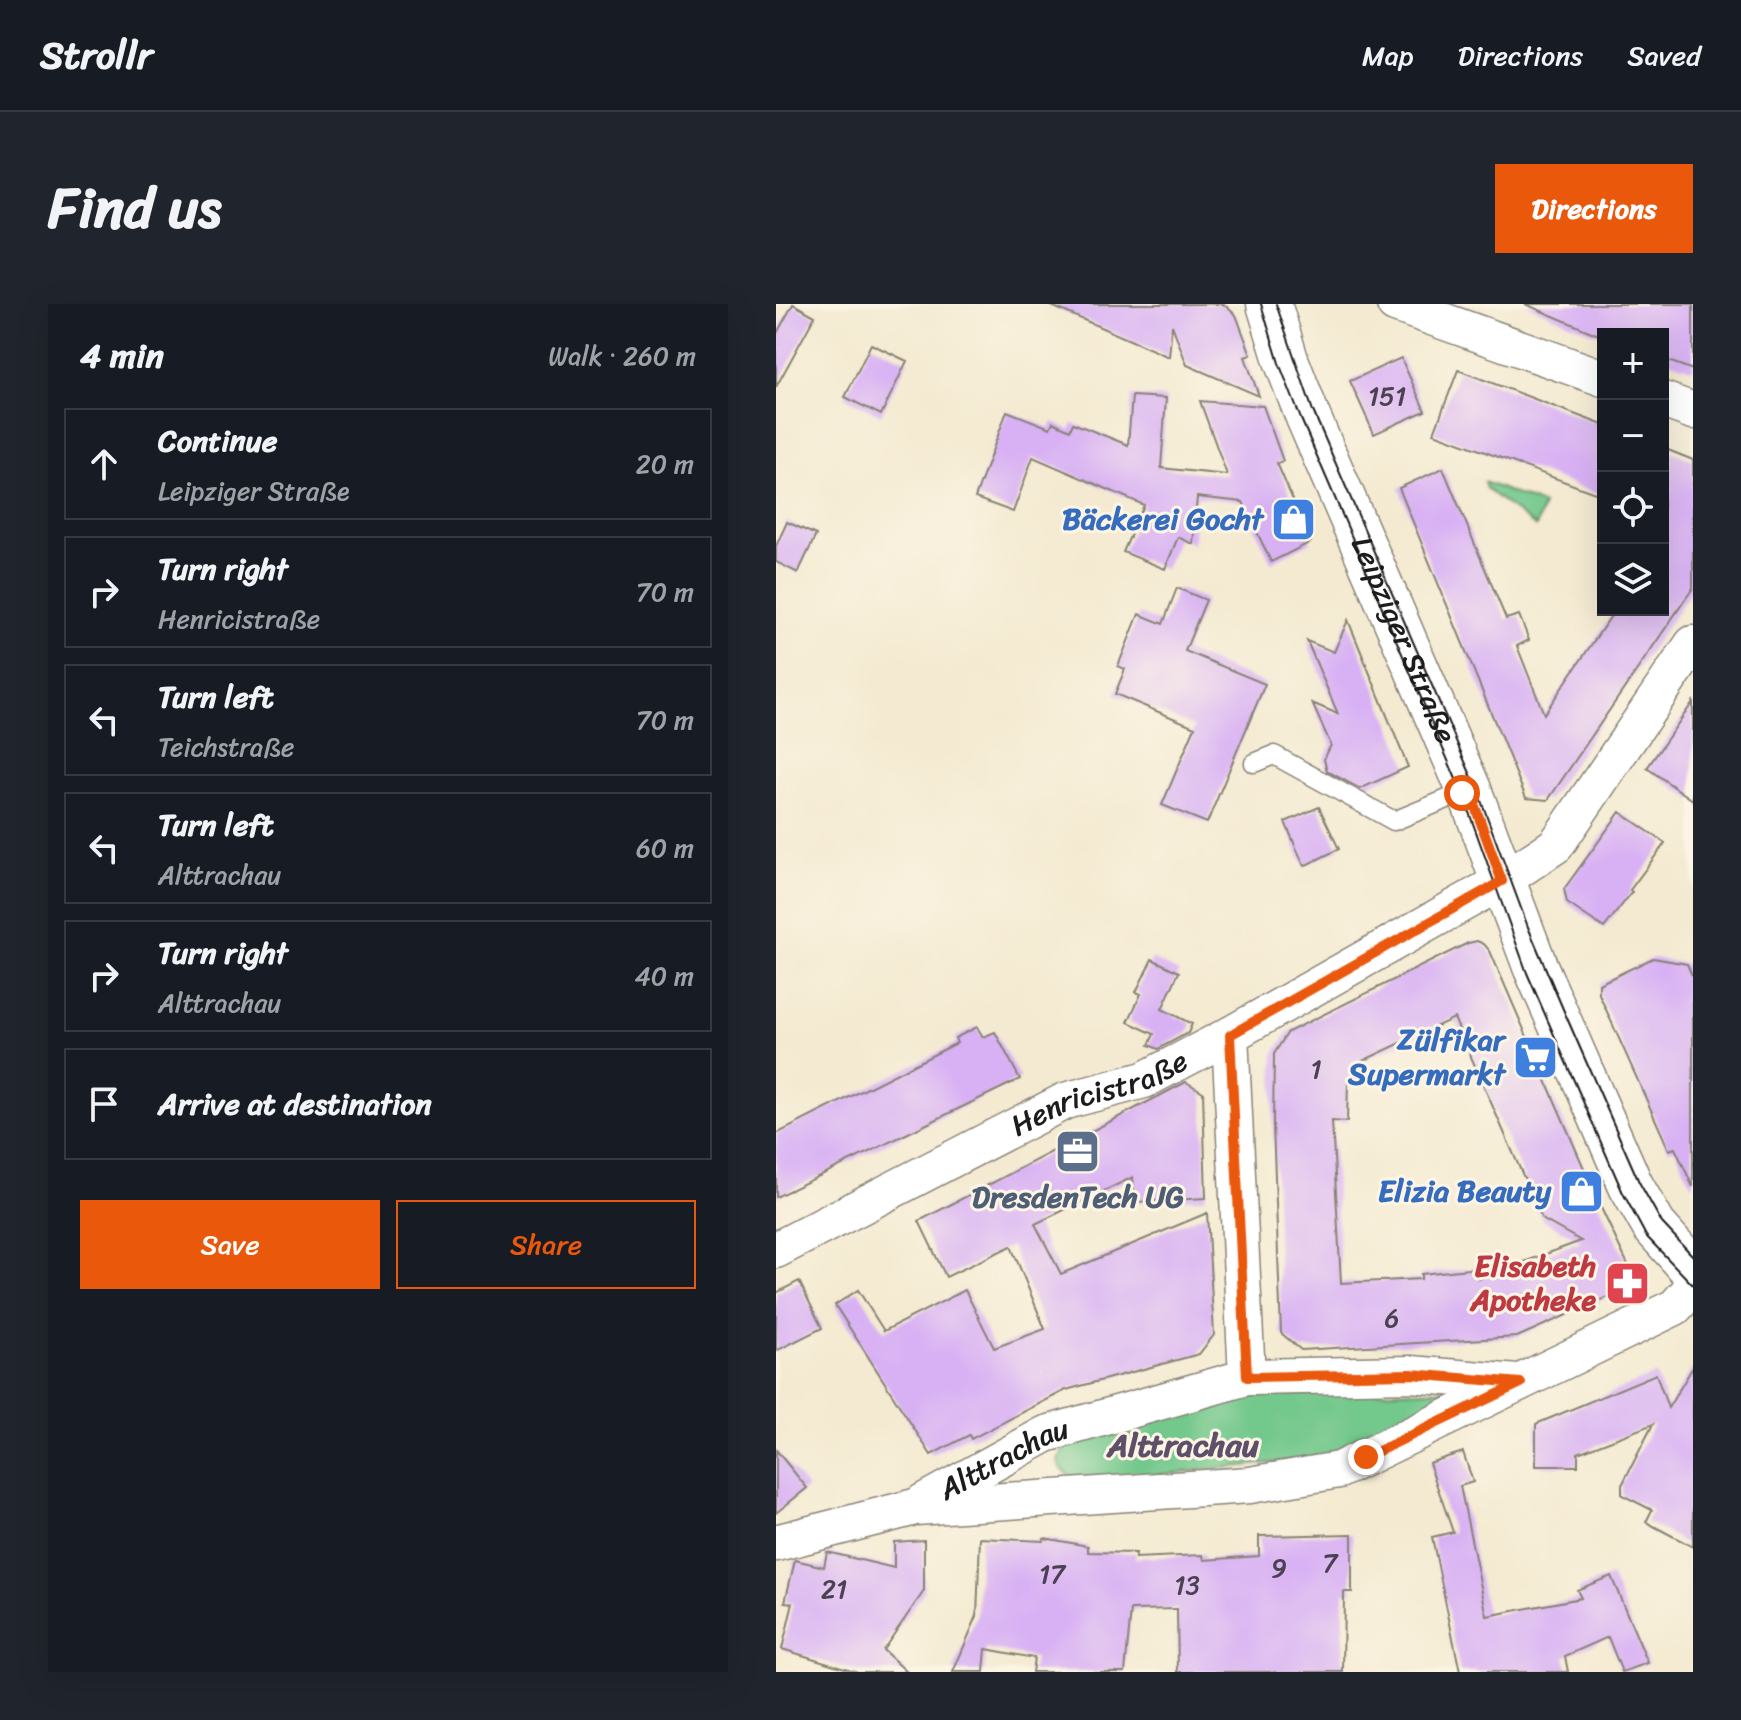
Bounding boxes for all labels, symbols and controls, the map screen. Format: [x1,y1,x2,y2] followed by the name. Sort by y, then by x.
[40,22,153,89] text: Strollr
[1362,31,1414,80] text: Map
[1458,31,1583,80] text: Directions
[1627,31,1701,80] text: Saved
[48,159,221,258] text: Find us
[1495,164,1693,253] button: Directions
[80,326,164,386] text: 4 min
[1597,328,1669,616] map controls
[1597,328,1669,400] button: +
[548,333,696,379] text: Walk · 260 m
[1368,373,1406,419] house number: 151
[1597,400,1669,472] button: −
[158,414,277,468] text: Continue
[636,441,694,487] text: 20 m
[82,442,126,486] icon: ahead
[158,468,350,514] text: Leipziger Straße
[1597,472,1669,544] button: locate
[1062,492,1265,546] place label: Bäckerei Gocht
[1270,495,1318,543] shop icon: Bäckerei Gocht
[1335,527,1473,752] street label: Leipziger Straße
[158,542,288,596] text: Turn right
[1597,544,1669,616] button: layers
[636,569,694,615] text: 70 m
[82,570,126,614] icon: right
[158,596,320,642] text: Henricistraße
[158,670,274,724] text: Turn left
[636,697,694,743] text: 70 m
[82,698,126,742] icon: left
[158,724,294,770] text: Teichstraße
[1444,775,1480,811] route start
[158,798,274,852] text: Turn left
[636,825,694,871] text: 60 m
[82,826,126,870] icon: left
[158,852,281,898] text: Alttrachau
[158,926,288,980] text: Turn right
[635,953,694,999] text: 40 m
[82,954,126,998] icon: right
[158,980,281,1026] text: Alttrachau
[1347,1013,1507,1101] place label: Zülfikar Supermarkt
[1512,1033,1560,1081] supermarket icon: Zülfikar Supermarkt
[1000,1034,1198,1152] street label: Henricistraße
[1310,1046,1322,1092] house number: 1
[158,1077,432,1131] text: Arrive at destination
[82,1082,126,1126] icon: arrive
[1054,1127,1102,1175] office icon: DresdenTech UG
[1378,1164,1552,1218] place label: Elizia Beauty
[1558,1167,1606,1215] shop icon: Elizia Beauty
[972,1170,1184,1224] place label: DresdenTech UG
[80,1200,380,1289] button: Save
[396,1200,696,1289] button: Share
[1469,1239,1597,1327] place label: Elisabeth Apotheke
[1603,1259,1651,1307] pharmacy icon: Elisabeth Apotheke
[1385,1295,1399,1341] house number: 6
[927,1402,1075,1516] street label: Alttrachau
[1105,1417,1260,1474] district label: Alttrachau
[1348,1439,1384,1475] route end
[1323,1540,1340,1586] house number: 7
[1271,1545,1287,1591] house number: 9
[1039,1551,1067,1597] house number: 17
[1174,1562,1200,1608] house number: 13
[821,1566,847,1612] house number: 21

